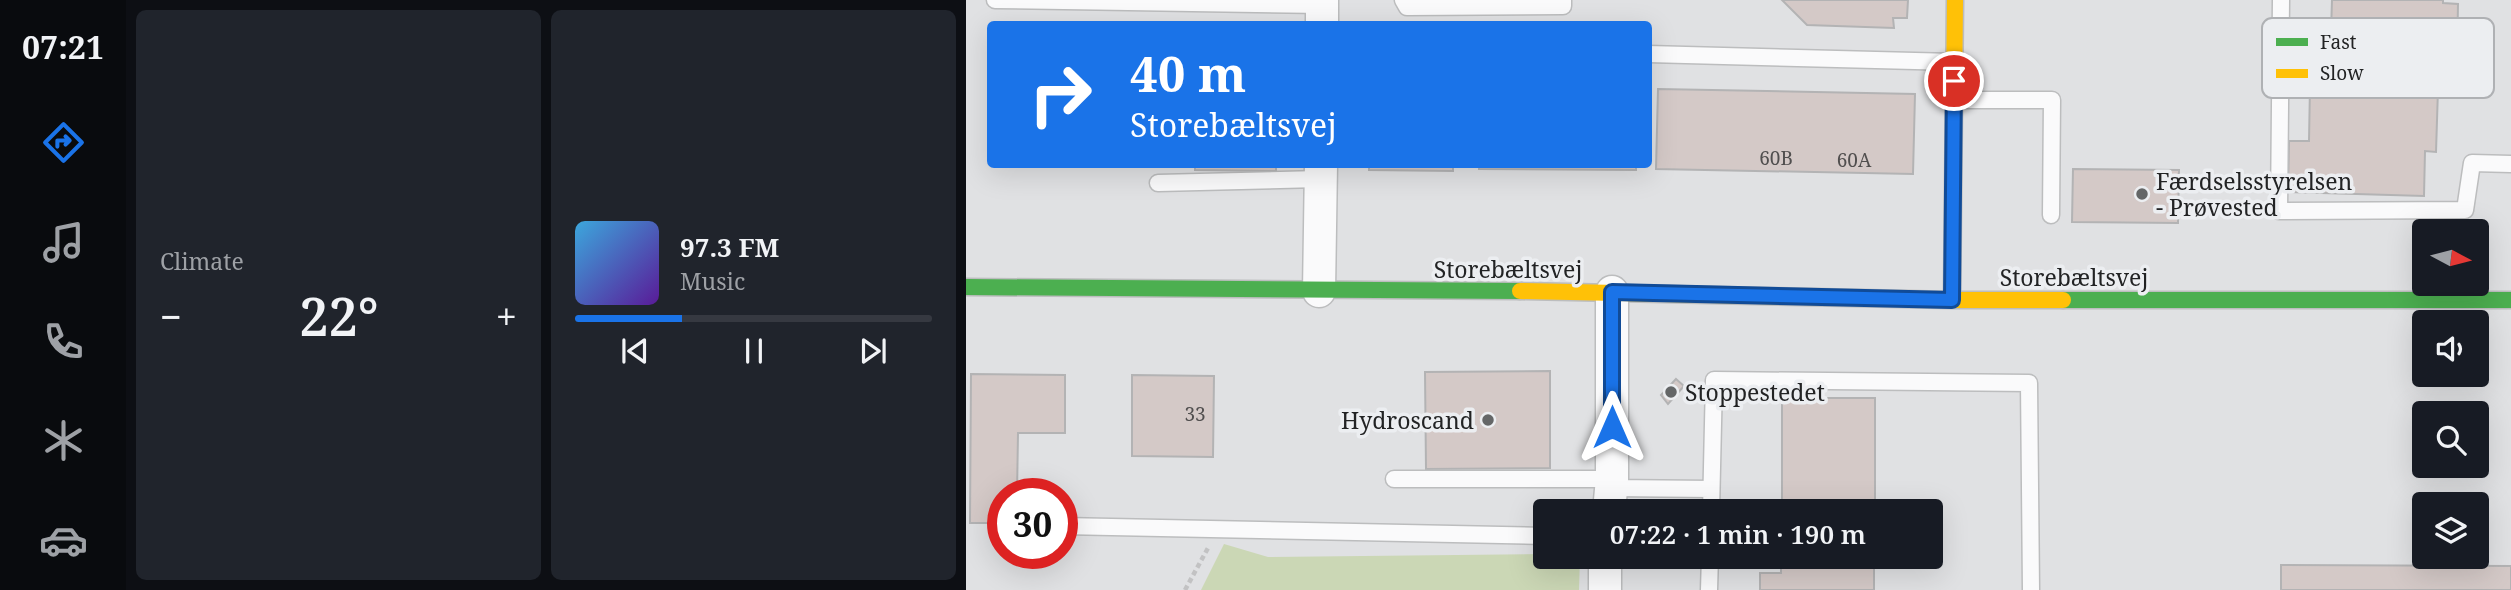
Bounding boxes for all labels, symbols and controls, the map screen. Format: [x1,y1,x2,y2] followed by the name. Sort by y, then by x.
[2262,18,2494,98] legend
[22,25,104,68] text: 07:21
[2320,29,2357,55] text: Fast
[1130,40,1246,106] text: 40 m
[1015,49,1106,140] icon: right
[1924,51,1984,111] pin
[2320,60,2364,86] text: Slow
[1935,62,1973,100] icon: arrive
[1130,103,1337,146] text: Storebæltsvej
[39,118,88,167] icon: directions
[1759,145,1793,171] house number: 60B
[1837,147,1872,173] house number: 60A
[2156,165,2353,223] place label: Færdselsstyrelsen - Prøvested
[2134,186,2150,202] marker: Færdselsstyrelsen - Prøvested
[39,218,88,267] icon: music
[2412,219,2488,296] north arrow
[2412,219,2489,569] map controls
[680,229,779,265] text: 97.3 FM
[160,245,244,277] text: Climate
[1434,253,1582,285] street label: Storebæltsvej
[2000,261,2148,293] street label: Storebæltsvej
[680,265,745,297] text: Music
[299,280,379,351] text: 22°
[160,290,182,342] text: −
[496,290,517,342] text: +
[2412,310,2489,387] button: sound
[39,317,88,366] icon: phone
[616,332,654,370] icon: previous
[735,332,773,370] icon: pause
[854,332,892,370] icon: next
[1685,376,1825,408] place label: Stoppestedet
[1663,384,1679,400] marker: Stoppestedet
[1575,390,1649,464] position arrow
[1184,401,1206,427] house number: 33
[2412,401,2489,478] button: search
[1341,404,1474,436] place label: Hydroscand
[1480,412,1496,428] marker: Hydroscand
[39,416,88,465] icon: climate
[987,478,1078,569] speed limit sign: 30
[2412,492,2489,569] button: layers
[39,516,88,565] icon: car
[1610,516,1866,552] text: 07:22 · 1 min · 190 m

